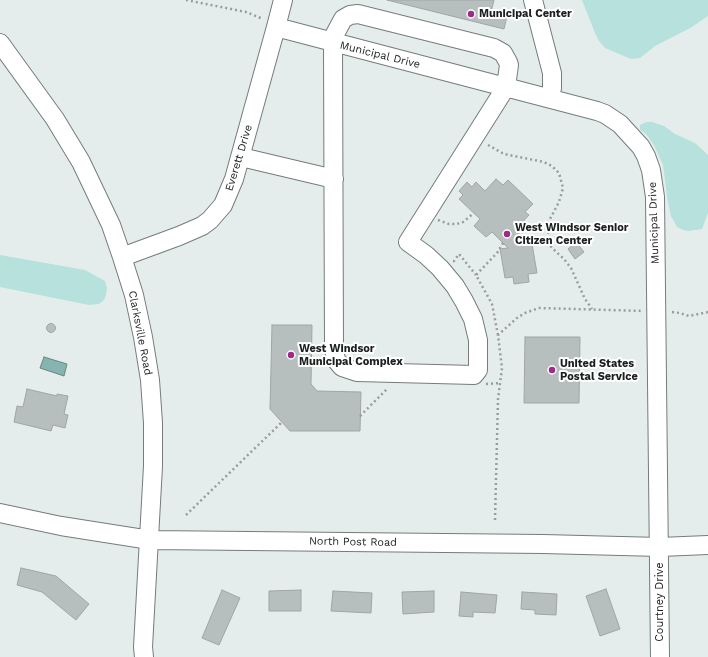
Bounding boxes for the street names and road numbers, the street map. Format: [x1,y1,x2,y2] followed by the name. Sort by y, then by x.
[338,39,422,71] street label: Municipal Drive
[223,123,255,193] street label: Everett Drive
[646,182,662,264] street label: Municipal Drive
[125,290,155,376] street label: Clarksville Road
[309,535,397,549] street label: North Post Road
[653,562,667,642] street label: Courtney Drive

